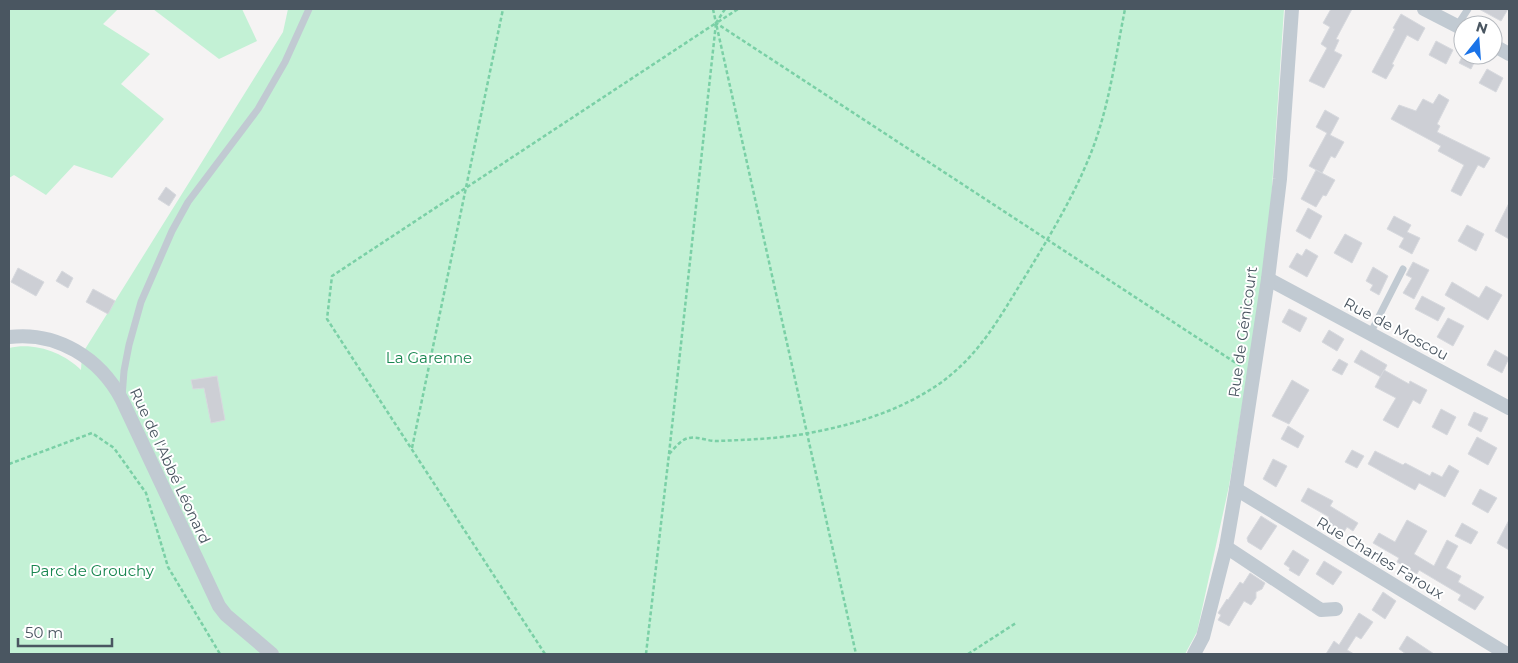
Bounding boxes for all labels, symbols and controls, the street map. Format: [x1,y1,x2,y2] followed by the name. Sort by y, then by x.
[1453,15,1503,65] north arrow
[1474,17,1490,38] text: N
[1224,265,1261,399] street label: Rue de Génicourt
[1341,293,1452,364] street label: Rue de Moscou
[386,348,472,367] park label: La Garenne
[126,385,215,547] street label: Rue de l'Abbé Léonard
[1313,512,1447,603] street label: Rue Charles Faroux
[30,561,155,580] park label: Parc de Grouchy
[18,616,111,648] scale bar
[25,623,63,642] text: 50 m

